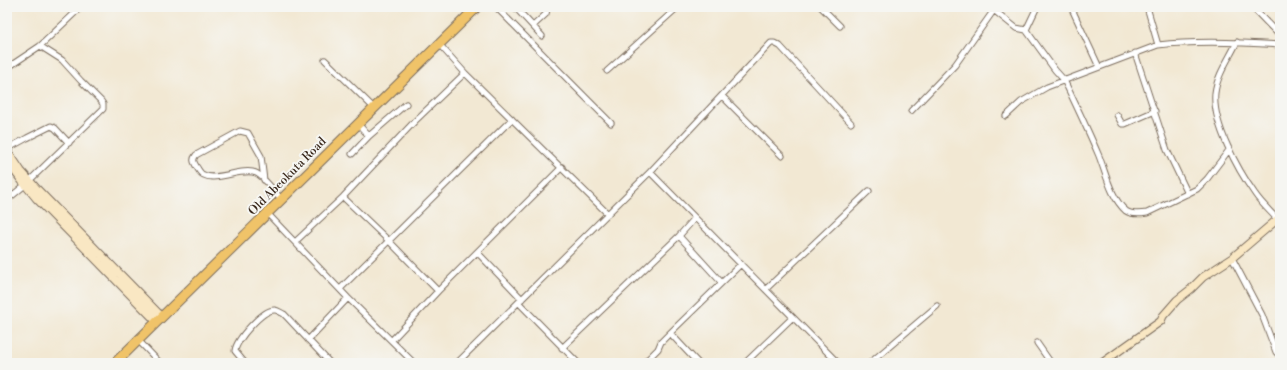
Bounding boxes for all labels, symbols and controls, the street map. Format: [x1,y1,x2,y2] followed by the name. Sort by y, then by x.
[245,134,330,218] street label: Old Abeokuta Road

